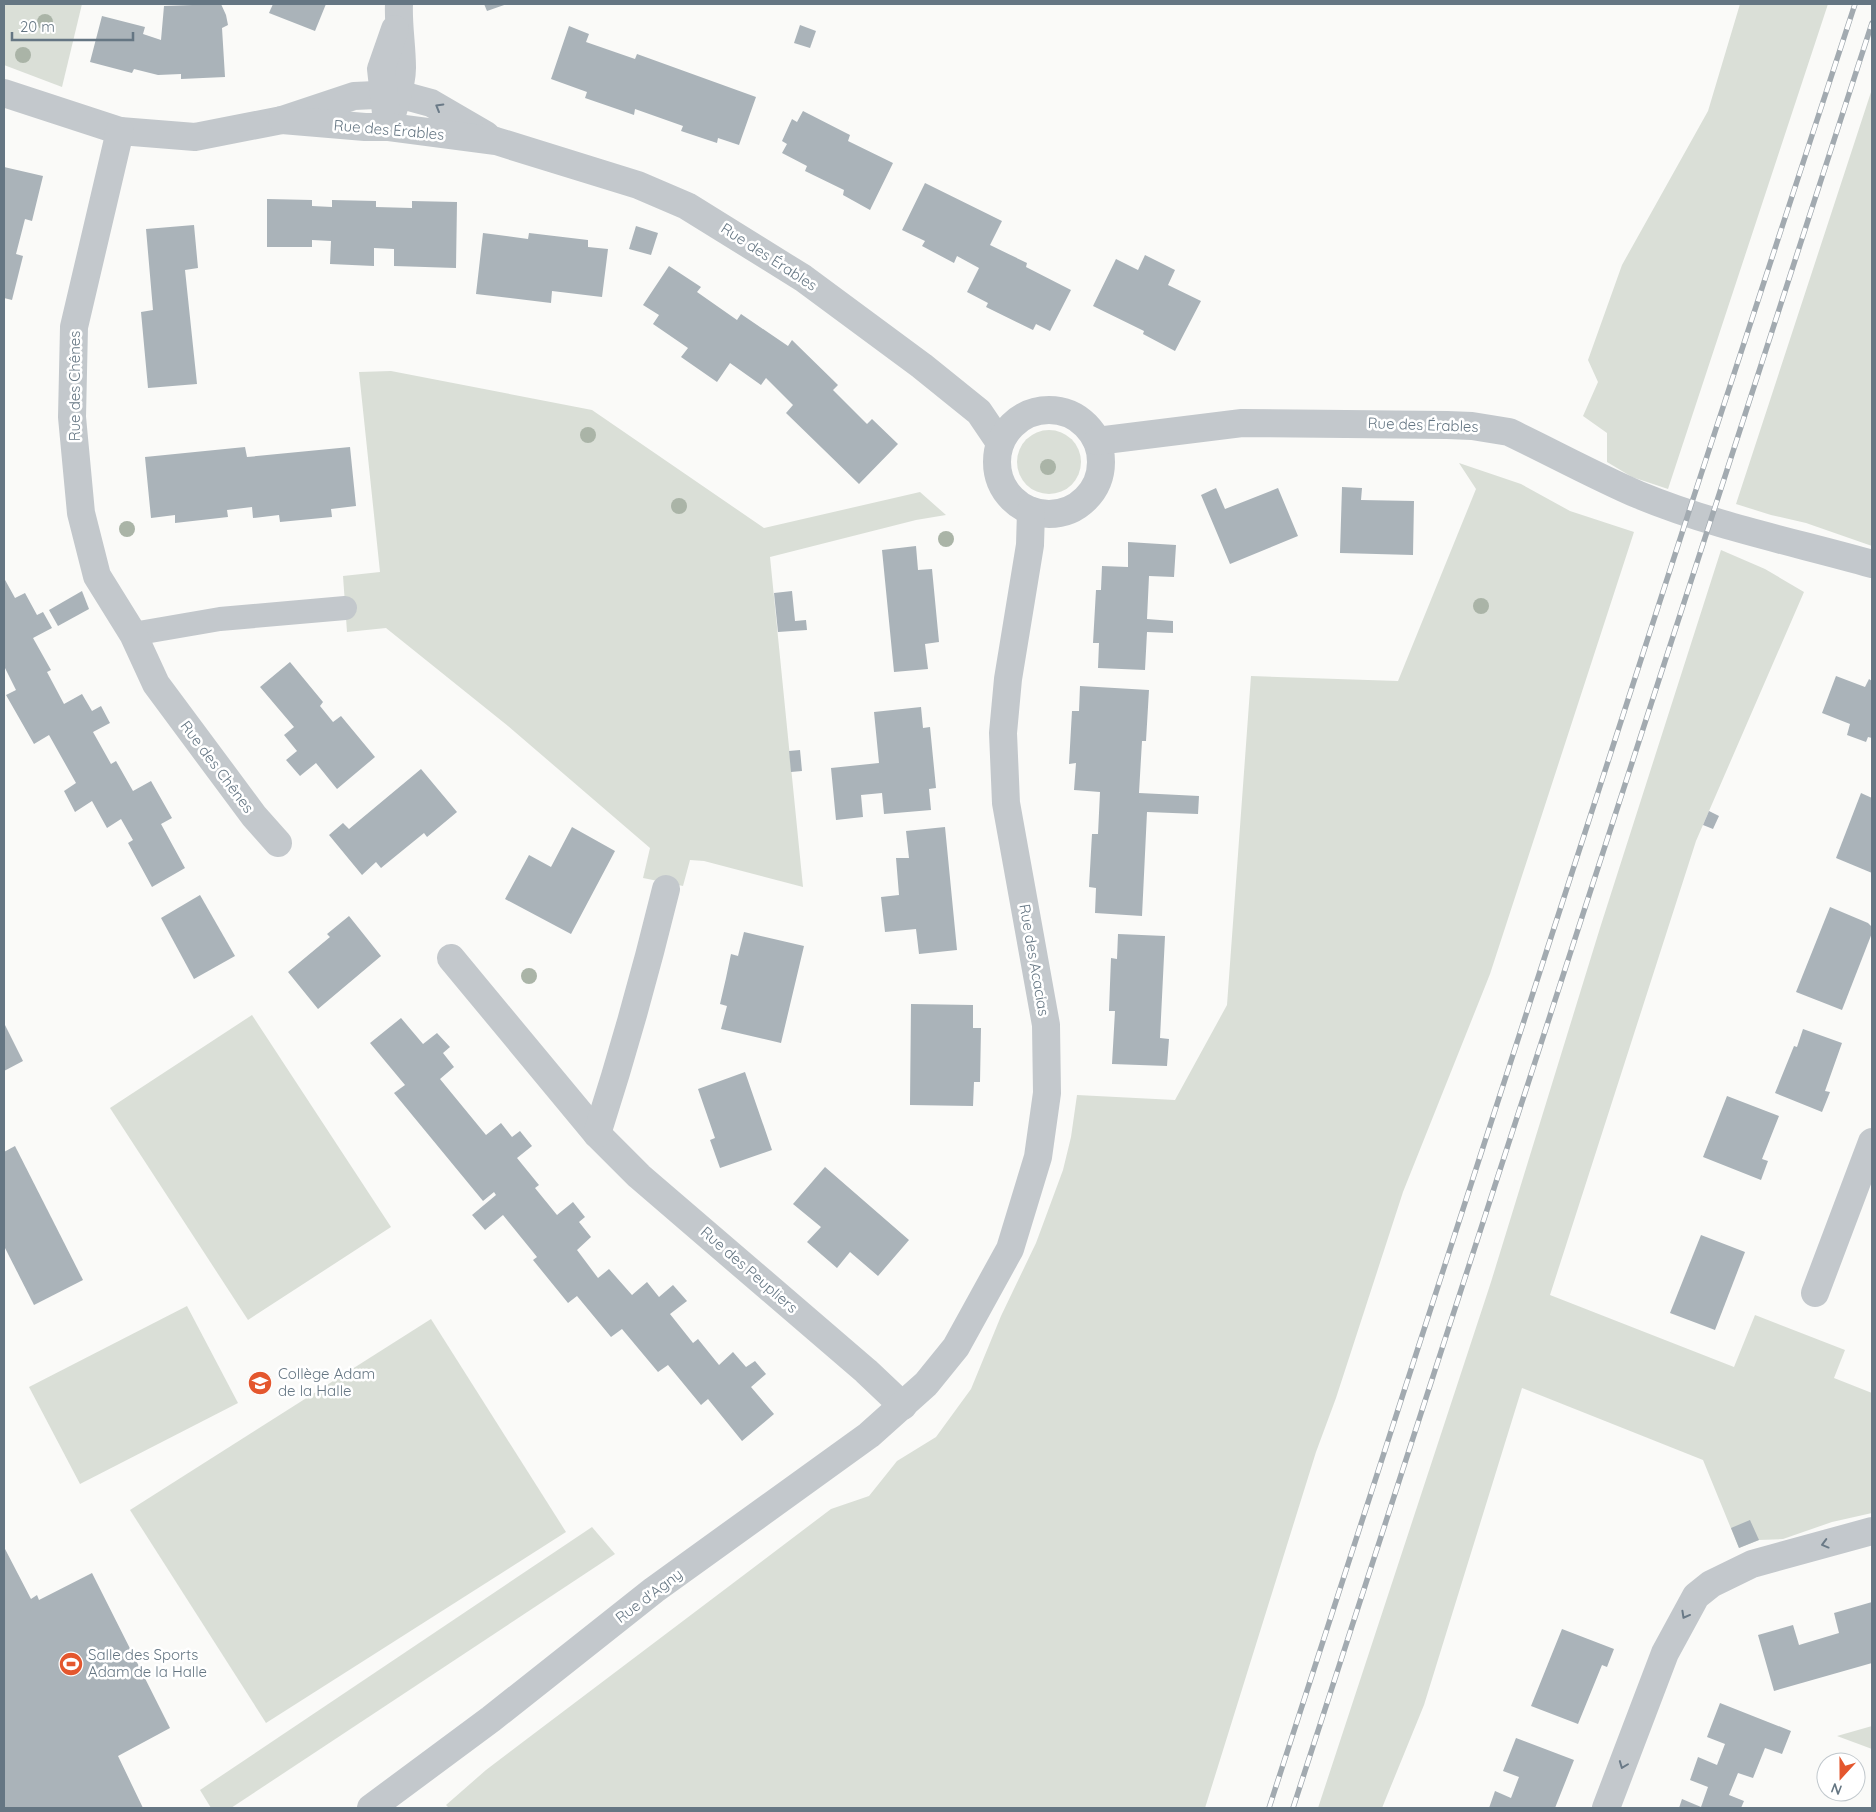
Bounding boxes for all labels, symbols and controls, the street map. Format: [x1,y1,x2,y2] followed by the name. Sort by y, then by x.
[12,10,134,42] scale bar
[20,17,55,36] text: 20 m
[435,104,444,114] one-way arrow
[333,115,445,144] street label: Rue des Érables
[718,218,821,295] street label: Rue des Érables
[65,331,84,441] street label: Rue des Chênes
[1367,413,1479,436] street label: Rue des Érables
[177,717,258,817] street label: Rue des Chênes
[1015,902,1054,1017] street label: Rue des Acacias
[697,1222,802,1317] street label: Rue des Peupliers
[278,1364,375,1400] place label: Collège Adam de la Halle
[247,1370,273,1396] school or university icon: Collège Adam de la Halle
[1822,1538,1830,1548] one-way arrow
[611,1564,686,1627] street label: Rue d'Agny
[1682,1610,1692,1619] one-way arrow
[88,1645,207,1681] place label: Salle des Sports Adam de la Halle
[58,1651,84,1677] sports icon: Salle des Sports Adam de la Halle
[1816,1752,1866,1802] north arrow
[1619,1760,1629,1768] one-way arrow
[1828,1779,1844,1799] text: N

